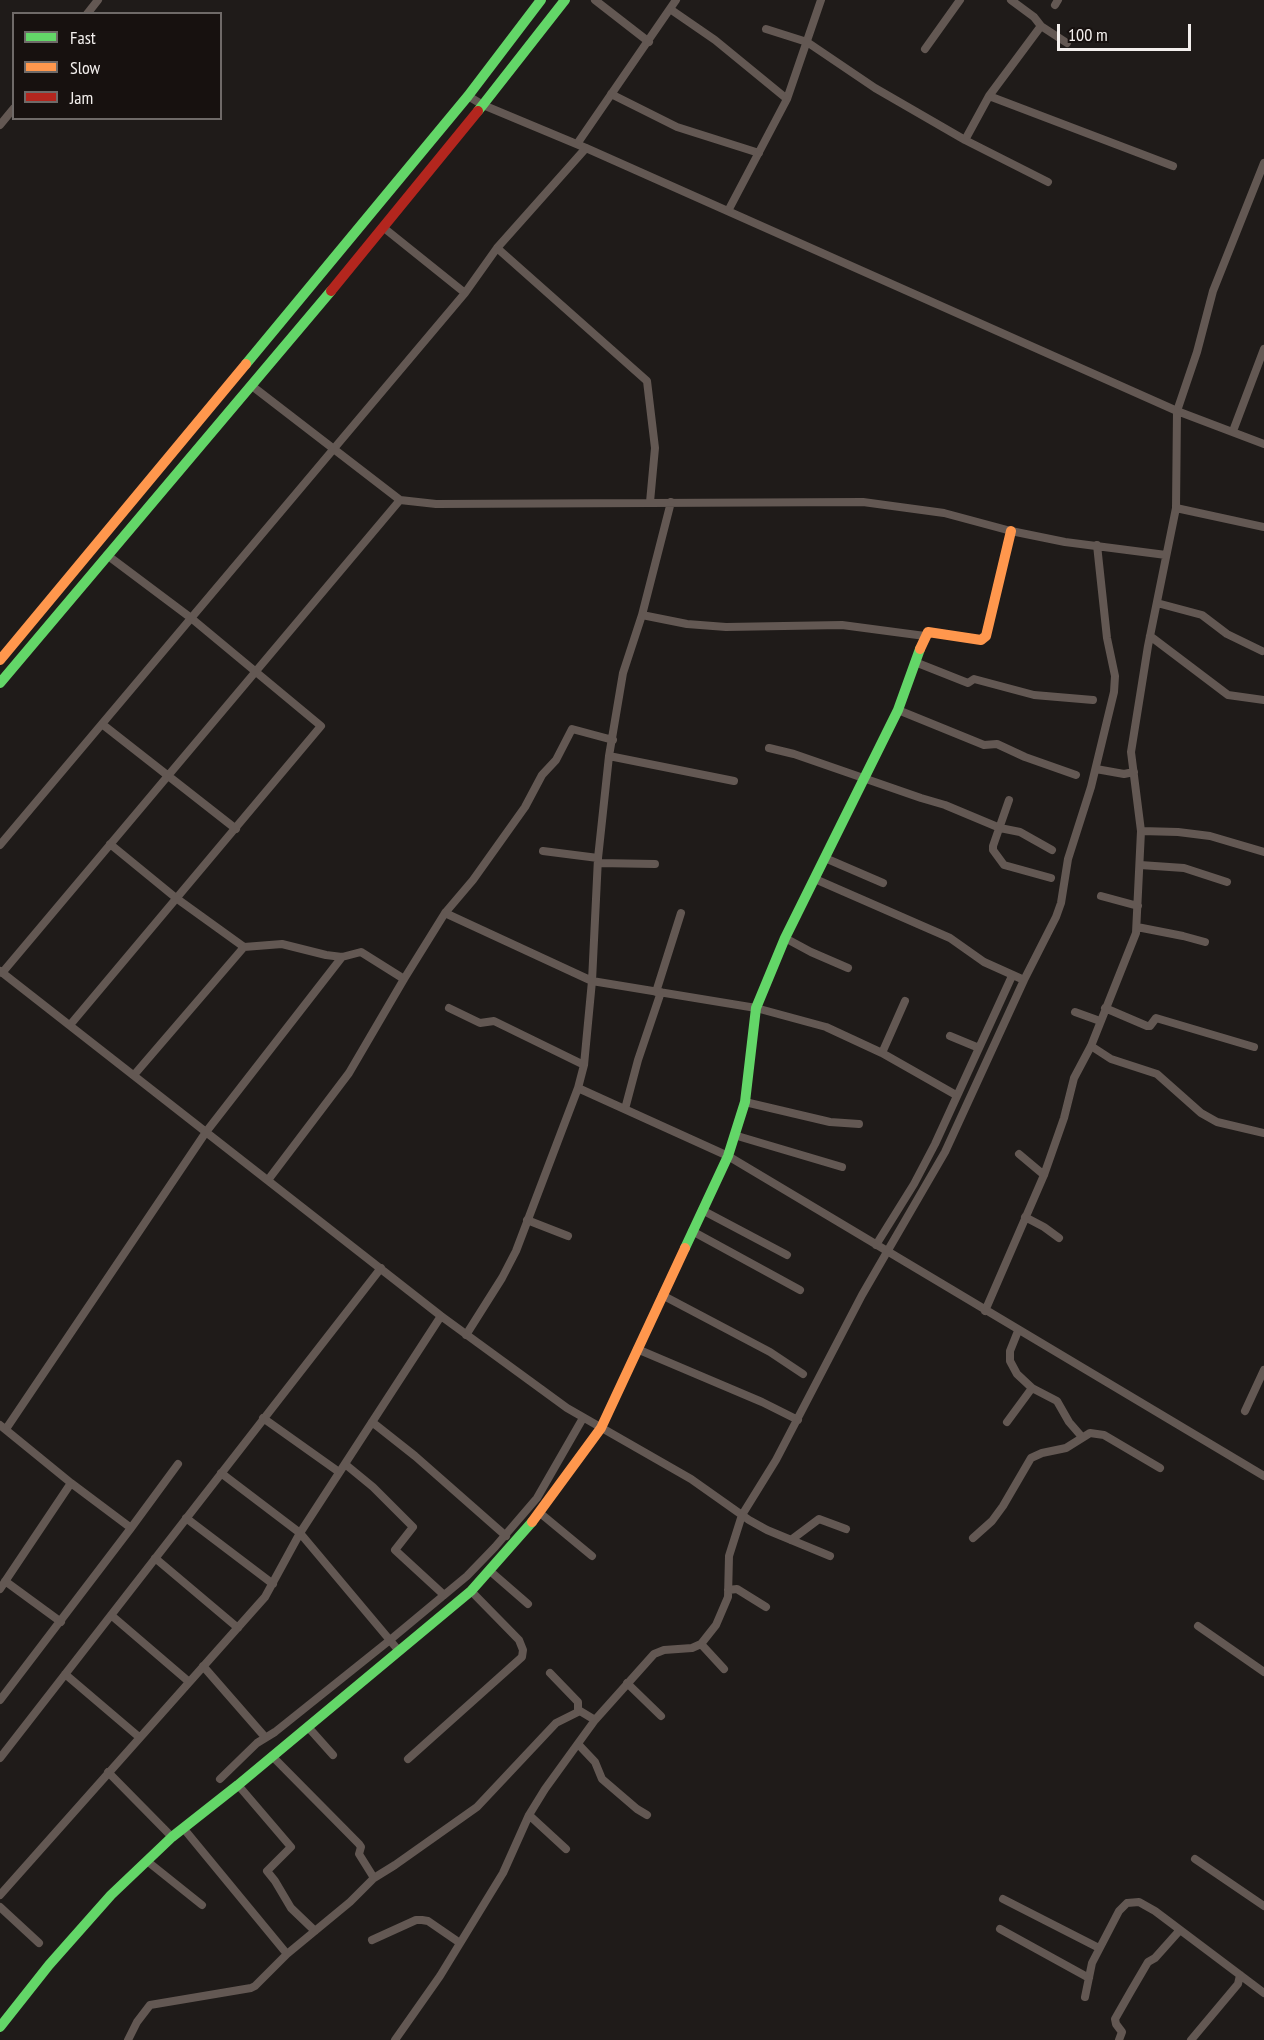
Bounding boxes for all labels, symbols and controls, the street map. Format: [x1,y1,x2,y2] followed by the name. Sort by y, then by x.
[12,12,222,120] legend
[1060,12,1194,50] scale bar
[1068,23,1108,46] text: 100 m
[70,26,96,49] text: Fast
[70,56,100,79] text: Slow
[70,86,93,109] text: Jam

